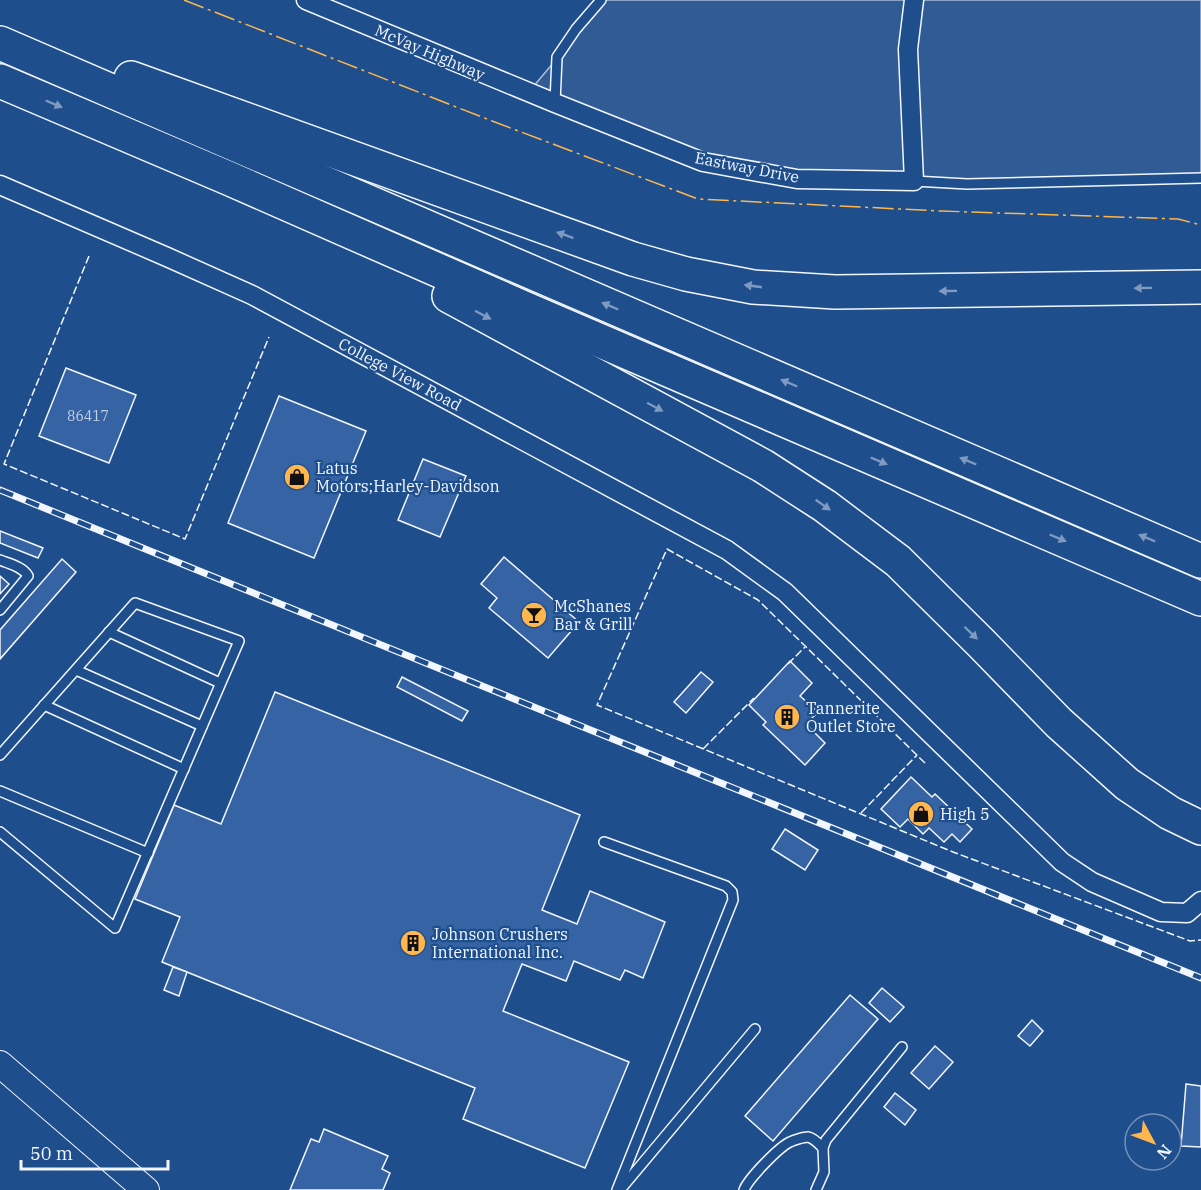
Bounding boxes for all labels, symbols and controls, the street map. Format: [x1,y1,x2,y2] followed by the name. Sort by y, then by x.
[372,20,488,84] street label: McVay Highway
[45,100,63,109] one-way arrow
[693,147,801,187] street label: Eastway Drive
[556,229,574,239] one-way arrow
[743,282,762,291] one-way arrow
[1133,283,1152,293] one-way arrow
[938,286,957,296] one-way arrow
[601,301,619,311] one-way arrow
[475,310,492,320] one-way arrow
[335,333,465,415] street label: College View Road
[780,378,798,388] one-way arrow
[647,402,664,412] one-way arrow
[67,407,109,425] house number: 86417
[870,456,888,466] one-way arrow
[960,456,977,465] one-way arrow
[316,458,500,496] place label: Latus Motors;Harley-Davidson
[282,462,312,492] shop icon: Latus Motors;Harley-Davidson
[815,499,831,511] one-way arrow
[1050,533,1067,542] one-way arrow
[1138,533,1156,543] one-way arrow
[554,596,633,634] place label: McShanes Bar & Grill
[519,600,549,630] bar icon: McShanes Bar & Grill
[963,625,977,639] one-way arrow
[806,698,896,736] place label: Tannerite Outlet Store
[772,702,802,732] building icon: Tannerite Outlet Store
[906,799,936,829] shop icon: High 5
[940,804,990,824] place label: High 5
[432,924,568,962] place label: Johnson Crushers International Inc.
[398,928,428,958] building icon: Johnson Crushers International Inc.
[1123,1112,1183,1172] north arrow
[21,1133,168,1171] scale bar
[1153,1141,1176,1163] text: N
[30,1142,73,1165] text: 50 m

